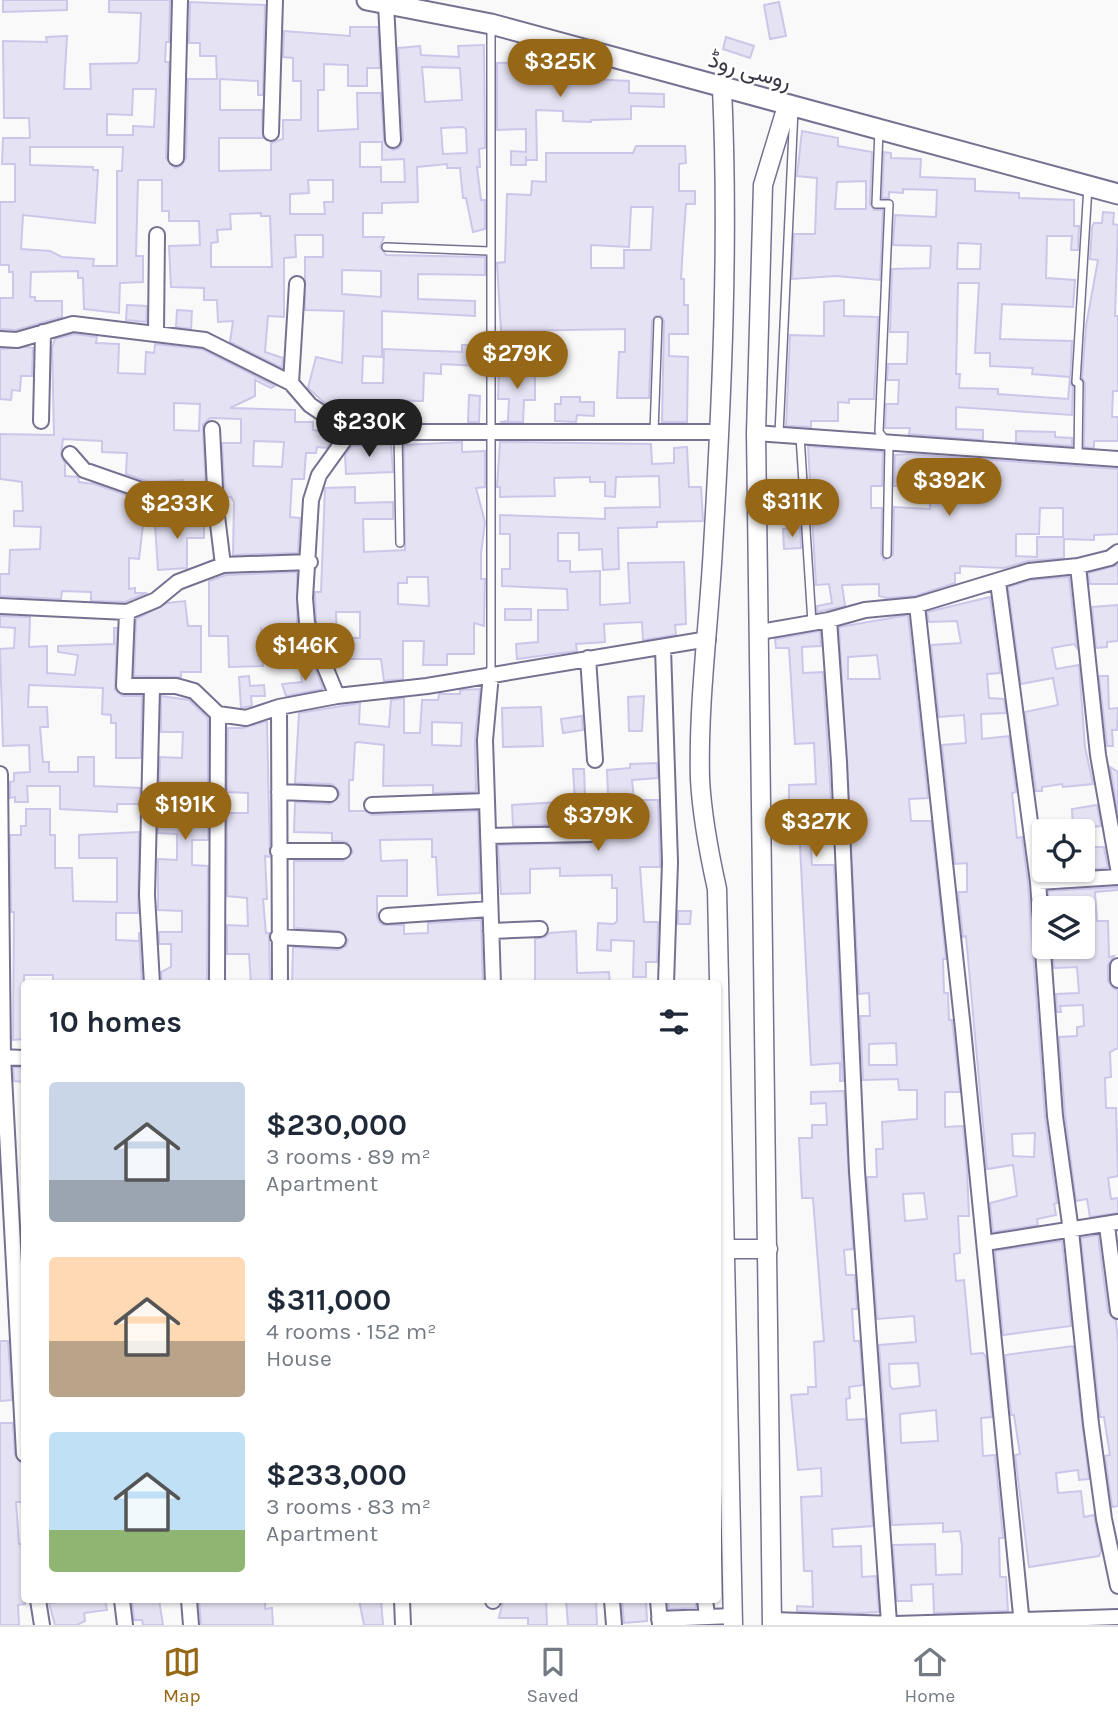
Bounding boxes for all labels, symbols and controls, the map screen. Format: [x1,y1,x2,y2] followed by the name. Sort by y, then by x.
[511,40,609,99] pin: $325K
[705,46,794,96] street label: روسی روڈ
[524,48,596,75] text: $325K
[468,332,566,391] pin: $279K
[482,340,552,367] text: $279K
[320,400,418,459] pin: $230K
[332,408,406,435] text: $230K
[900,458,998,518] pin: $392K
[912,467,986,494] text: $392K
[743,480,841,539] pin: $311K
[128,482,226,541] pin: $233K
[761,488,823,515] text: $311K
[140,490,214,517] text: $233K
[256,624,354,683] pin: $146K
[272,632,338,659] text: $146K
[136,782,234,842] pin: $191K
[154,791,216,818] text: $191K
[549,794,647,853] pin: $379K
[767,800,865,859] pin: $327K
[563,802,633,829] text: $379K
[781,808,851,835] text: $327K
[1032,819,1095,959] map controls
[1032,819,1095,882] button: locate
[1032,896,1095,959] button: layers
[655,1003,693,1041] icon: filters
[49,1004,182,1040] text: 10 homes
[266,1107,407,1143] text: $230,000
[105,1110,189,1194] icon: home
[266,1143,431,1170] text: 3 rooms · 89 m²
[266,1170,378,1197] text: Apartment
[266,1282,391,1318] text: $311,000
[105,1285,189,1369] icon: home
[266,1318,437,1345] text: 4 rooms · 152 m²
[266,1345,332,1372] text: House
[266,1457,407,1493] text: $233,000
[105,1460,189,1544] icon: home
[266,1493,431,1520] text: 3 rooms · 83 m²
[266,1520,378,1547] text: Apartment
[163,1643,201,1707] tab: Map
[526,1643,579,1707] tab: Saved
[905,1643,955,1707] tab: Home

